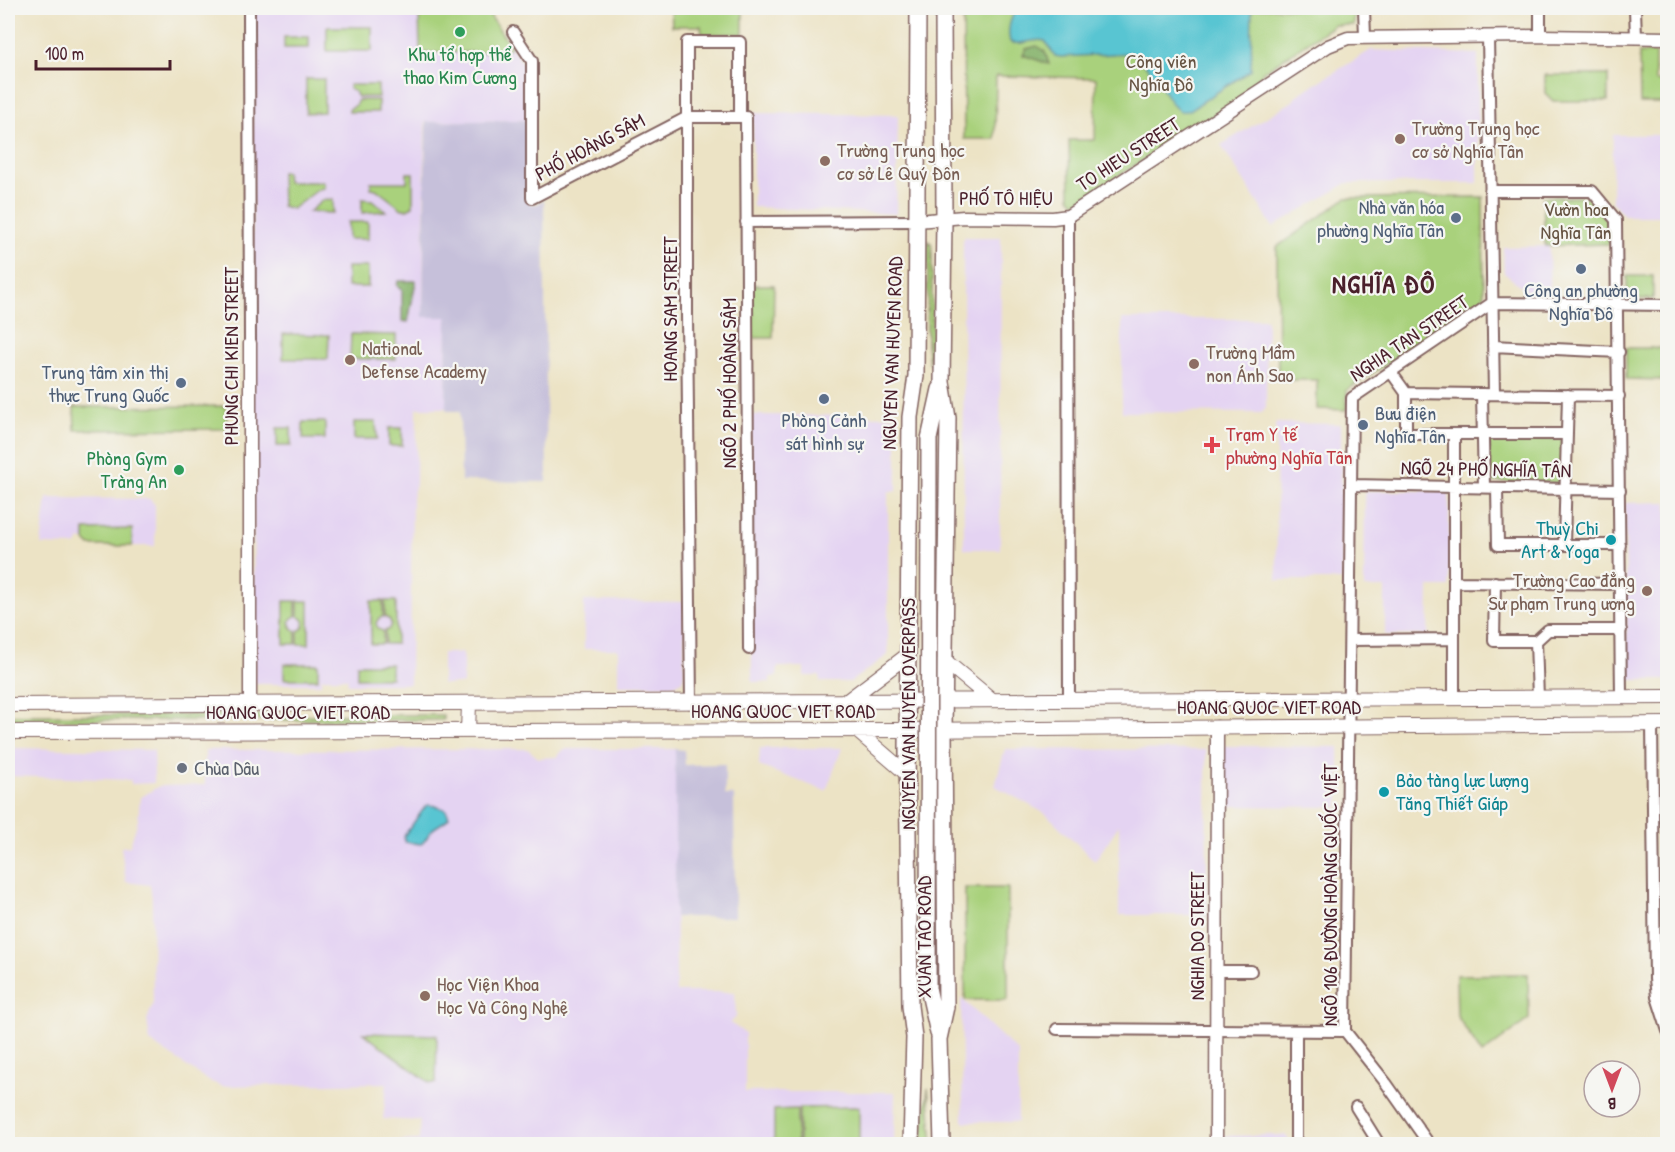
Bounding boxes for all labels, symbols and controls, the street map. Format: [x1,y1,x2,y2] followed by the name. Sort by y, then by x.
[453,25,467,39] marker: Khu tổ hợp thể thao Kim Cương
[36,33,170,71] scale bar
[403,40,517,90] place label: Khu tổ hợp thể thao Kim Cương
[45,41,84,66] text: 100 m
[1125,47,1197,97] park label: Công viên Nghĩa Đô
[530,106,649,187] street label: PHỐ HOÀNG SÂM
[1071,110,1185,197] street label: TO HIEU STREET
[1412,114,1540,164] place label: Trường Trung học cơ sở Nghĩa Tân
[1393,132,1407,146] marker: Trường Trung học cơ sở Nghĩa Tân
[837,136,965,186] place label: Trường Trung học cơ sở Lê Quý Đôn
[818,154,832,168] marker: Trường Trung học cơ sở Lê Quý Đôn
[959,184,1053,211] street label: PHỐ TÔ HIỆU
[1317,193,1444,243] place label: Nhà văn hóa phường Nghĩa Tân
[1540,195,1612,245] park label: Vườn hoa Nghĩa Tân
[1449,211,1463,225] marker: Nhà văn hóa phường Nghĩa Tân
[656,236,683,382] street label: HOANG SAM STREET
[875,256,908,450] street label: NGUYEN VAN HUYEN ROAD
[1574,262,1588,276] marker: Công an phường Nghĩa Đô
[217,266,244,445] street label: PHUNG CHI KIEN STREET
[1332,266,1436,301] district label: NGHĨA ĐÔ
[1524,276,1638,326] place label: Công an phường Nghĩa Đô
[1344,288,1474,387] street label: NGHIA TAN STREET
[715,298,742,468] street label: NGÕ 2 PHỐ HOÀNG SÂM
[362,334,487,384] place label: National Defense Academy
[1206,338,1295,388] place label: Trường Mầm non Ánh Sao
[343,353,357,367] marker: National Defense Academy
[1187,357,1201,371] marker: Trường Mầm non Ánh Sao
[42,358,169,408] place label: Trung tâm xin thị thực Trung Quốc
[174,376,188,390] marker: Trung tâm xin thị thực Trung Quốc
[817,392,831,406] marker: Phòng Cảnh sát hình sự
[1375,399,1446,449] place label: Bưu điện Nghĩa Tân
[782,406,866,456] place label: Phòng Cảnh sát hình sự
[1356,418,1370,432] marker: Bưu điện Nghĩa Tân
[1226,420,1353,470] place label: Trạm Y tế phường Nghĩa Tân
[1203,436,1221,454] marker: Trạm Y tế phường Nghĩa Tân
[87,444,167,494] place label: Phòng Gym Tràng An
[1401,454,1572,483] street label: NGÕ 24 PHỐ NGHĨA TÂN
[172,463,186,477] marker: Phòng Gym Tràng An
[1521,514,1599,564] place label: Thuỳ Chi Art & Yoga
[1604,533,1618,547] marker: Thuỳ Chi Art & Yoga
[1489,566,1635,616] place label: Trường Cao đẳng Sư phạm Trung ương
[1640,584,1654,598] marker: Trường Cao đẳng Sư phạm Trung ương
[894,598,921,830] street label: NGUYEN VAN HUYEN OVERPASS
[1177,693,1362,720] street label: HOANG QUOC VIET ROAD
[691,697,876,724] street label: HOANG QUOC VIET ROAD
[206,698,391,725] street label: HOANG QUOC VIET ROAD
[194,754,259,781] place label: Chùa Dâu
[175,761,189,775] marker: Chùa Dâu
[1316,763,1343,1026] street label: NGÕ 106 ĐƯỜNG HOÀNG QUỐC VIỆT
[1396,766,1529,816] place label: Bảo tàng lực lượng Tăng Thiết Giáp
[1377,785,1391,799] marker: Bảo tàng lực lượng Tăng Thiết Giáp
[1183,871,1210,1000] street label: NGHIA DO STREET
[910,875,937,998] street label: XUAN TAO ROAD
[437,970,568,1020] place label: Học Viện Khoa Học Và Công Nghệ
[418,989,432,1003] marker: Học Viện Khoa Học Và Công Nghệ
[1582,1059,1642,1119] north arrow
[1608,1093,1616,1115] text: B

